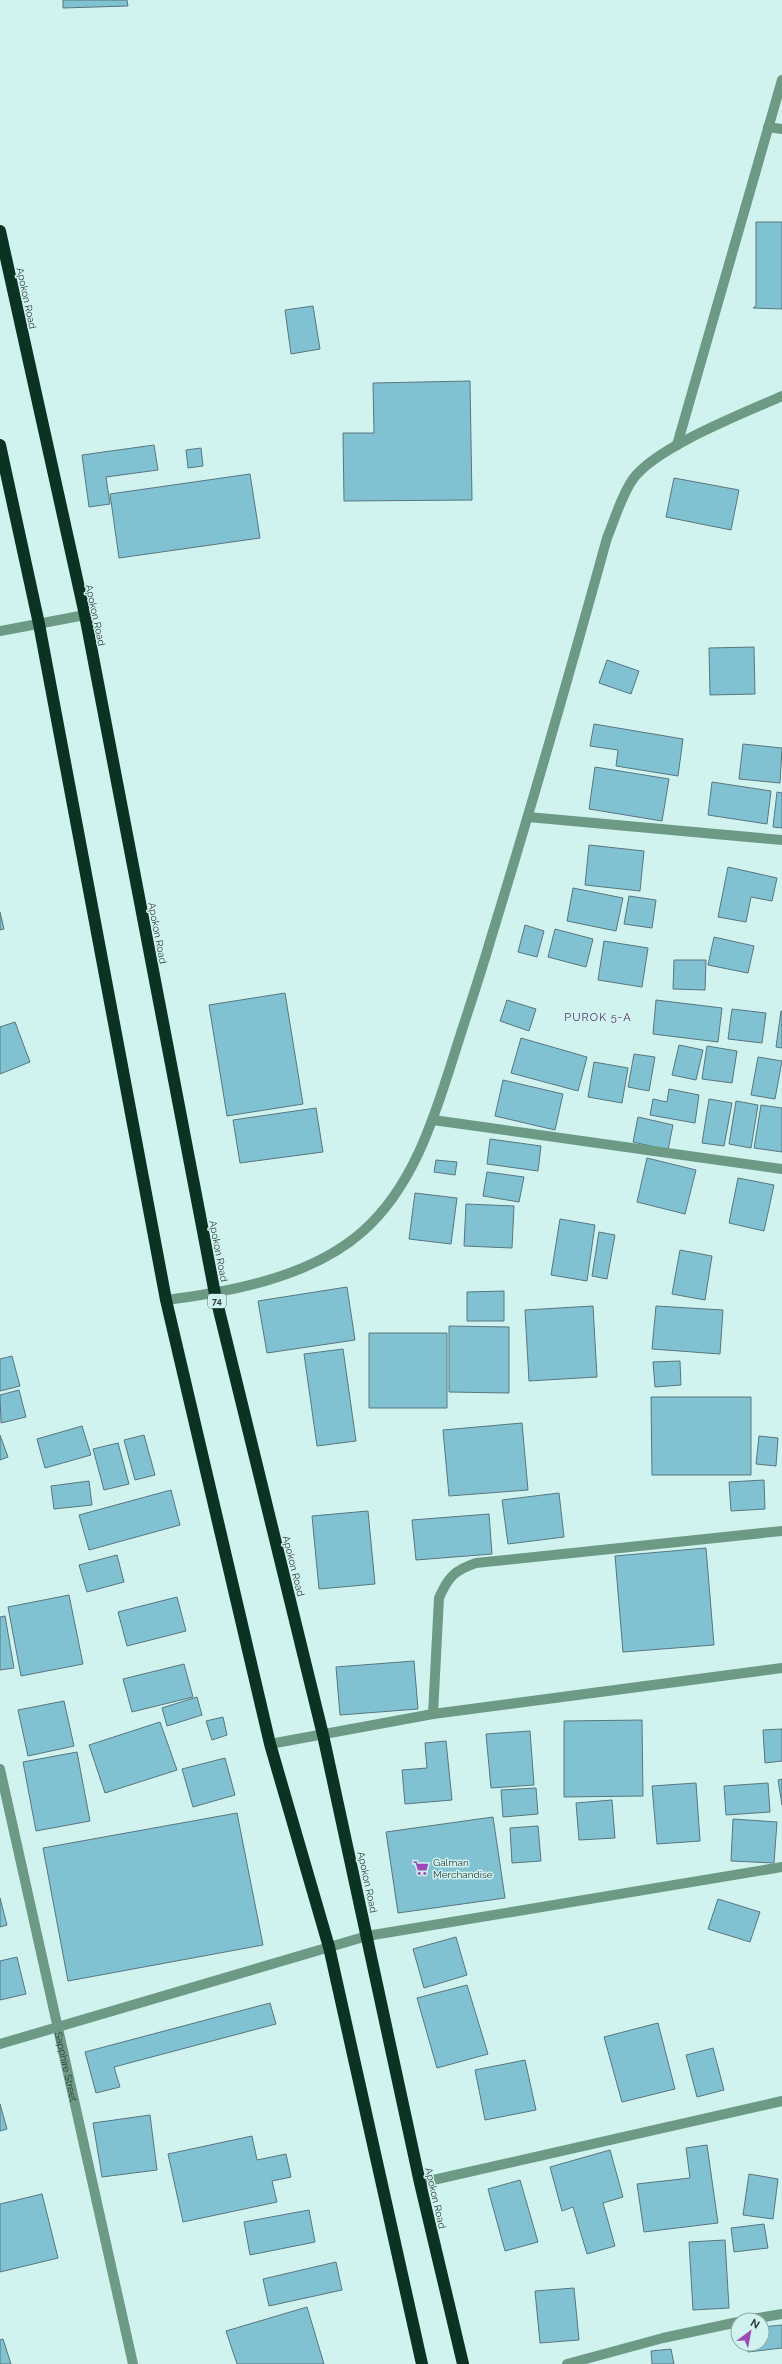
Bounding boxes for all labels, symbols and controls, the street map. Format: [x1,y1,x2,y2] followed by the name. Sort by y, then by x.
[15,267,38,330] street label: Apokon Road
[84,584,107,647] street label: Apokon Road
[146,902,169,965] street label: Apokon Road
[564,1011,632,1024] district label: PUROK 5-A
[207,1220,230,1283] street label: Apokon Road
[208,1294,226,1308] road number: 74
[281,1535,306,1598] street label: Apokon Road
[356,1851,379,1914] street label: Apokon Road
[433,1857,493,1880] place label: Galman Merchandise
[412,1859,430,1877] supermarket icon: Galman Merchandise
[53,2031,79,2103] street label: Sapphire Street
[423,2167,448,2230] street label: Apokon Road
[730,2312,770,2352] north arrow
[748,2316,762,2332] text: N

